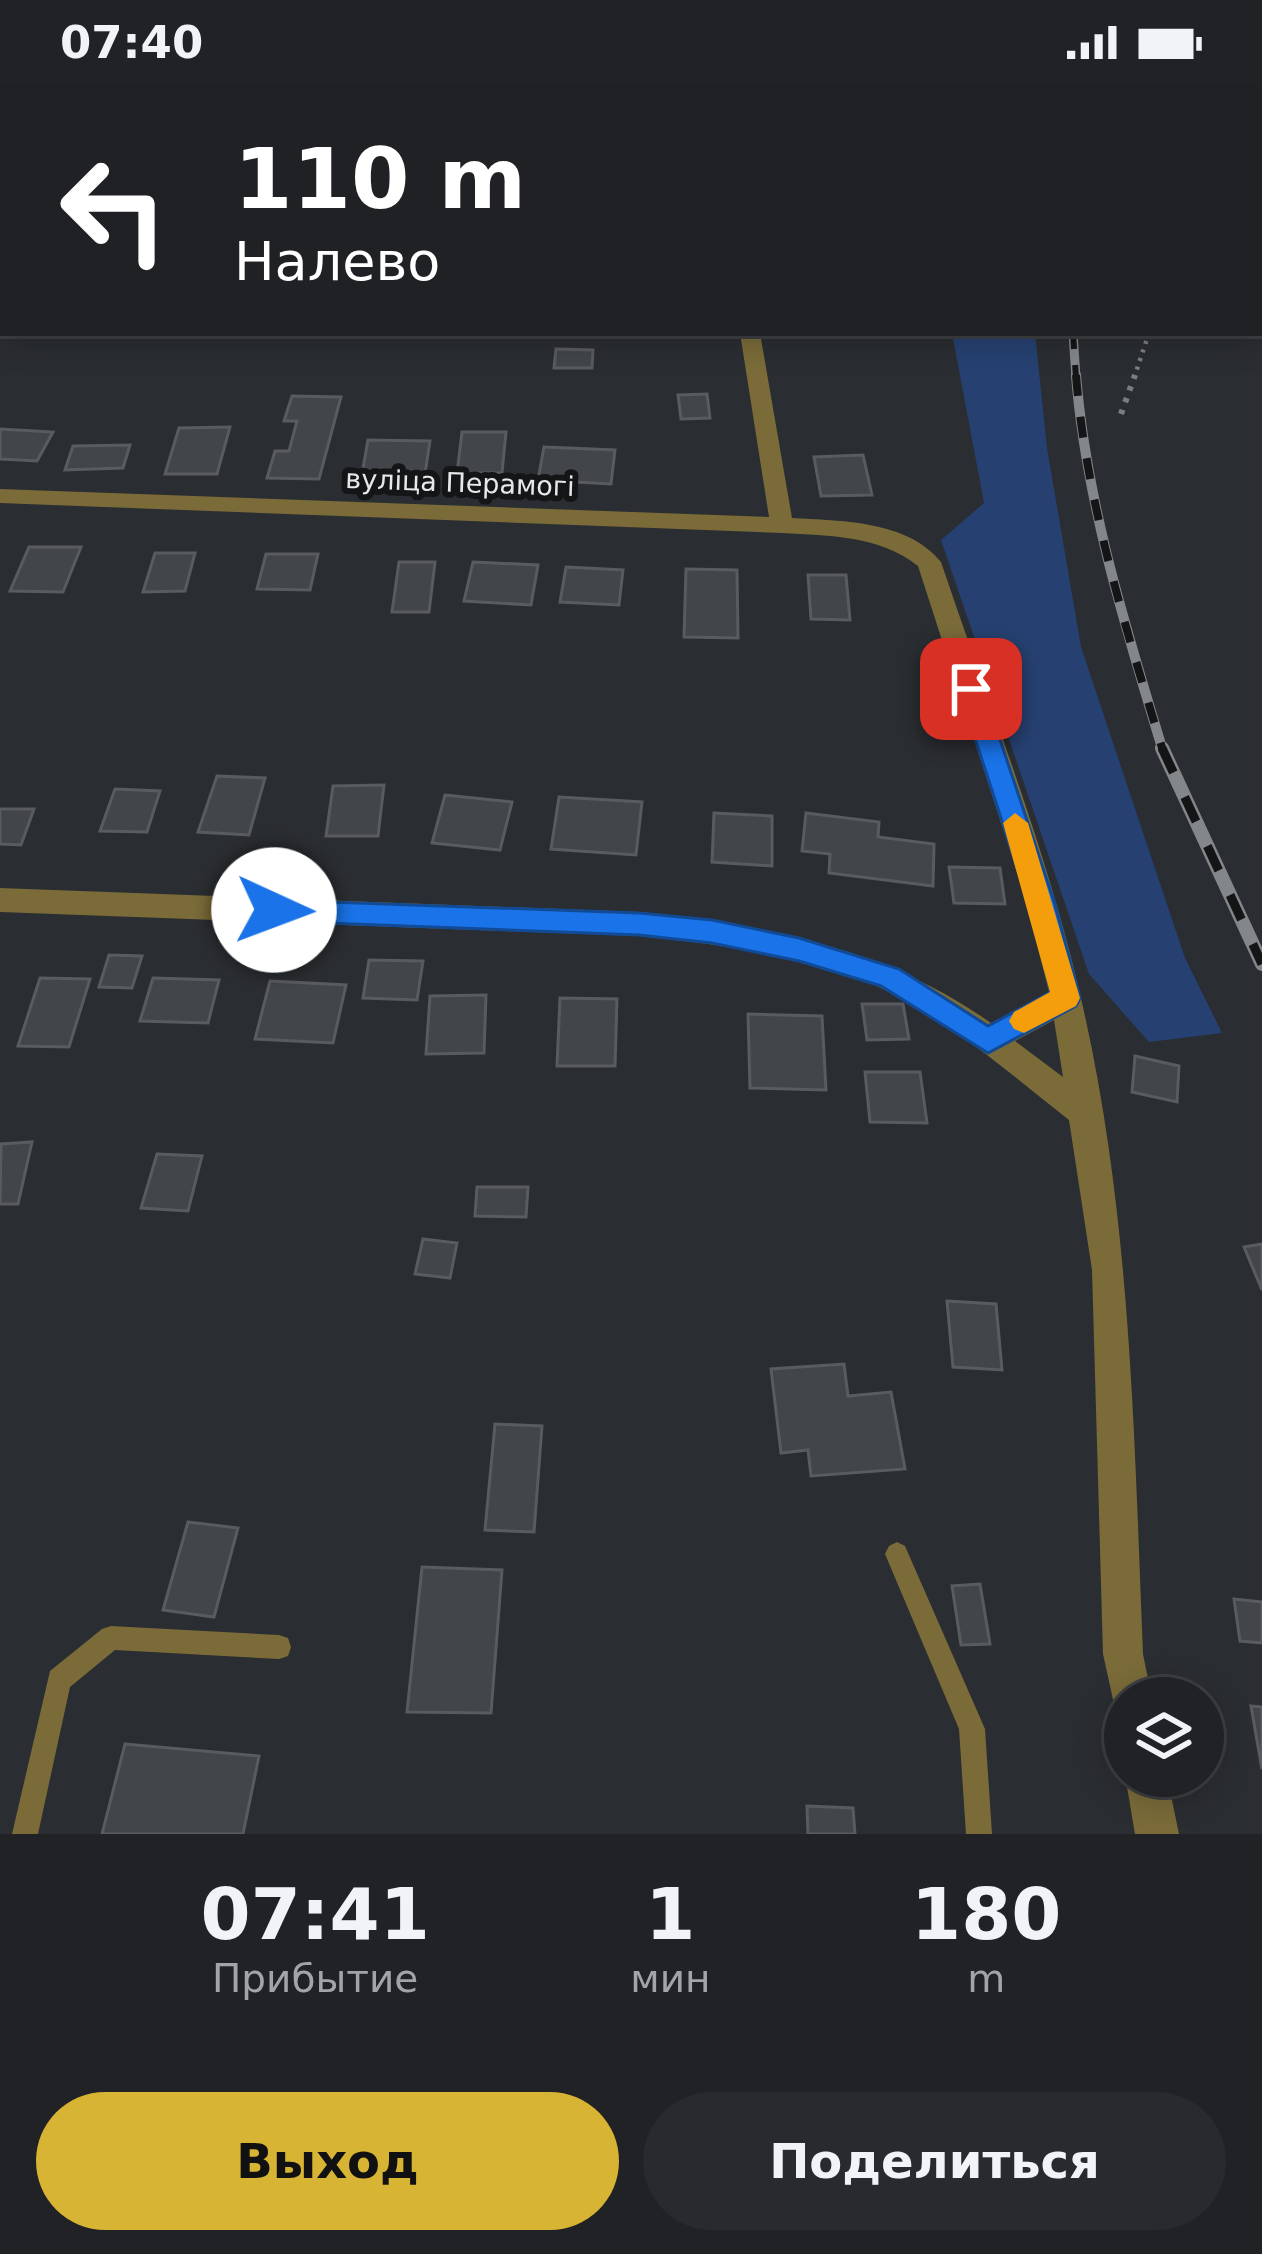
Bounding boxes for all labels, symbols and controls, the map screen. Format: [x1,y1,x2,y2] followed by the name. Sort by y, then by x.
[60,16,203,69] text: 07:40
[234,130,526,228] text: 110 m
[36,132,192,288] icon: left
[234,230,440,293] text: Налево
[345,463,575,502] street label: вуліца Перамогі
[920,638,1022,740] pin
[938,656,1004,722] icon: arrive
[211,847,337,973] position arrow
[1104,1677,1224,1797] map controls
[1104,1677,1224,1797] button: layers
[201,1872,430,1956] text: 07:41
[645,1872,695,1956] text: 1
[911,1872,1061,1956] text: 180
[212,1956,418,2001] text: Прибытие
[630,1956,711,2001] text: мин
[967,1956,1005,2001] text: m
[36,2092,619,2230] button: Выход
[643,2092,1226,2230] button: Поделиться

